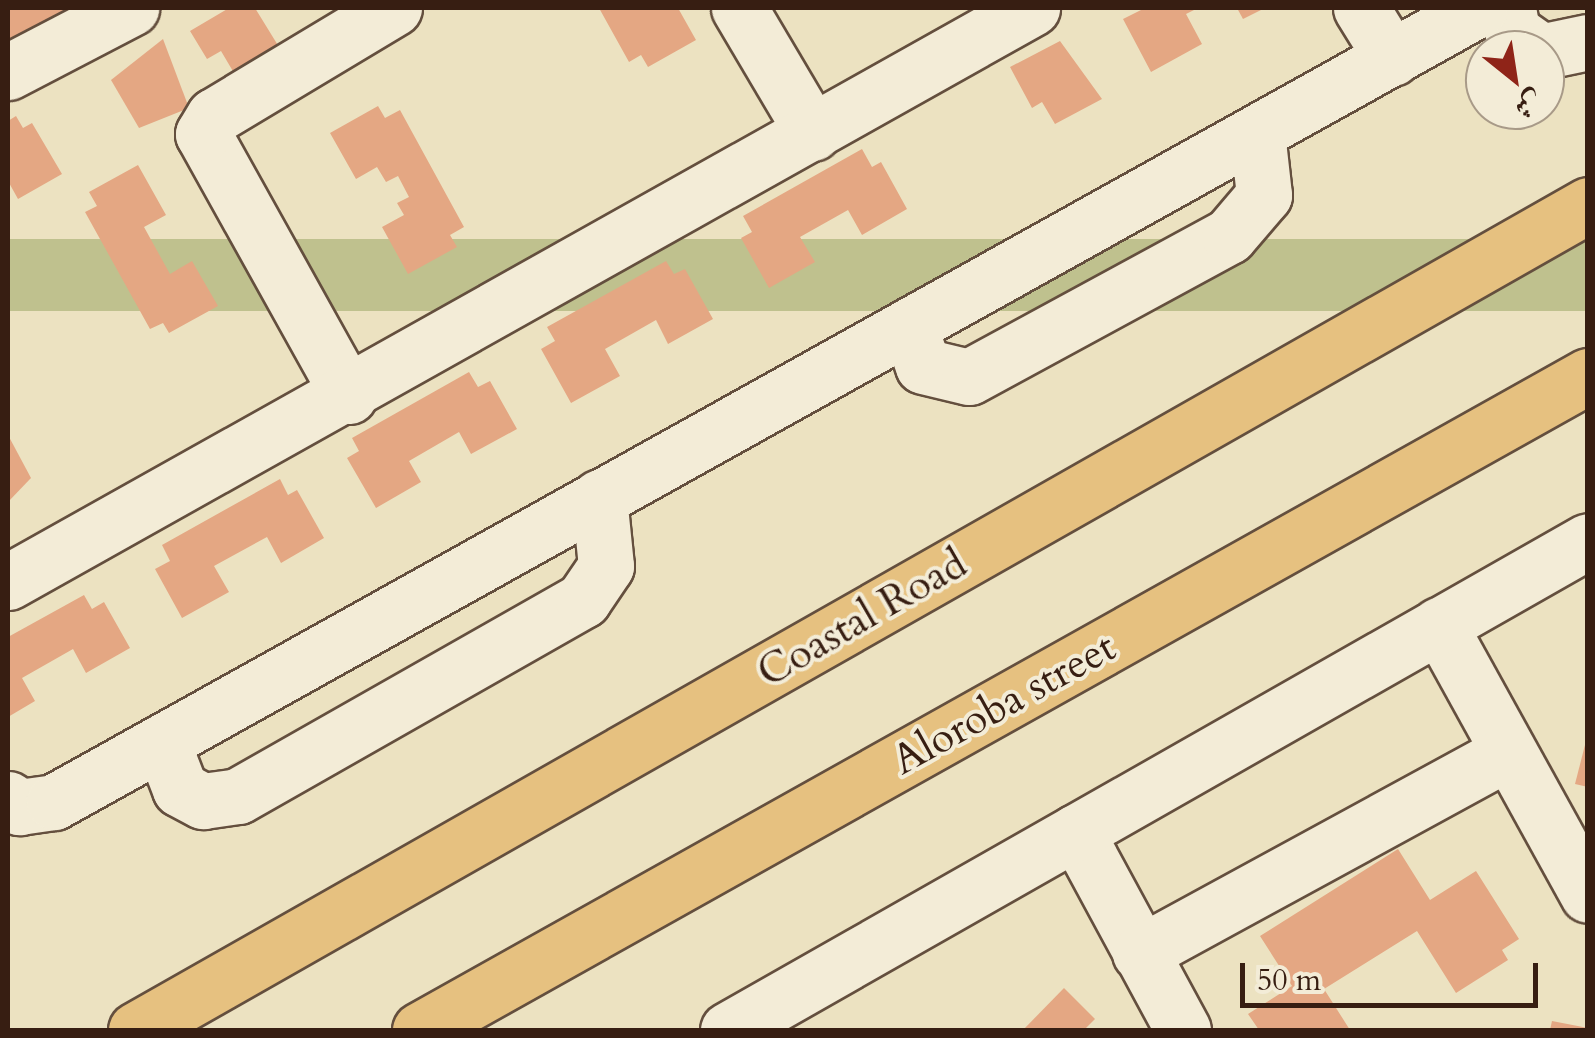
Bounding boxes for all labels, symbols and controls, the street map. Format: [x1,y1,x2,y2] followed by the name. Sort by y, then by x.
[1465,30,1565,130] north arrow
[1507,81,1551,128] text: ش
[749,538,975,698] street label: Coastal Road
[884,622,1124,786] street label: Aloroba street
[1245,943,1542,1005] scale bar
[1257,960,1321,1001] text: 50 m

